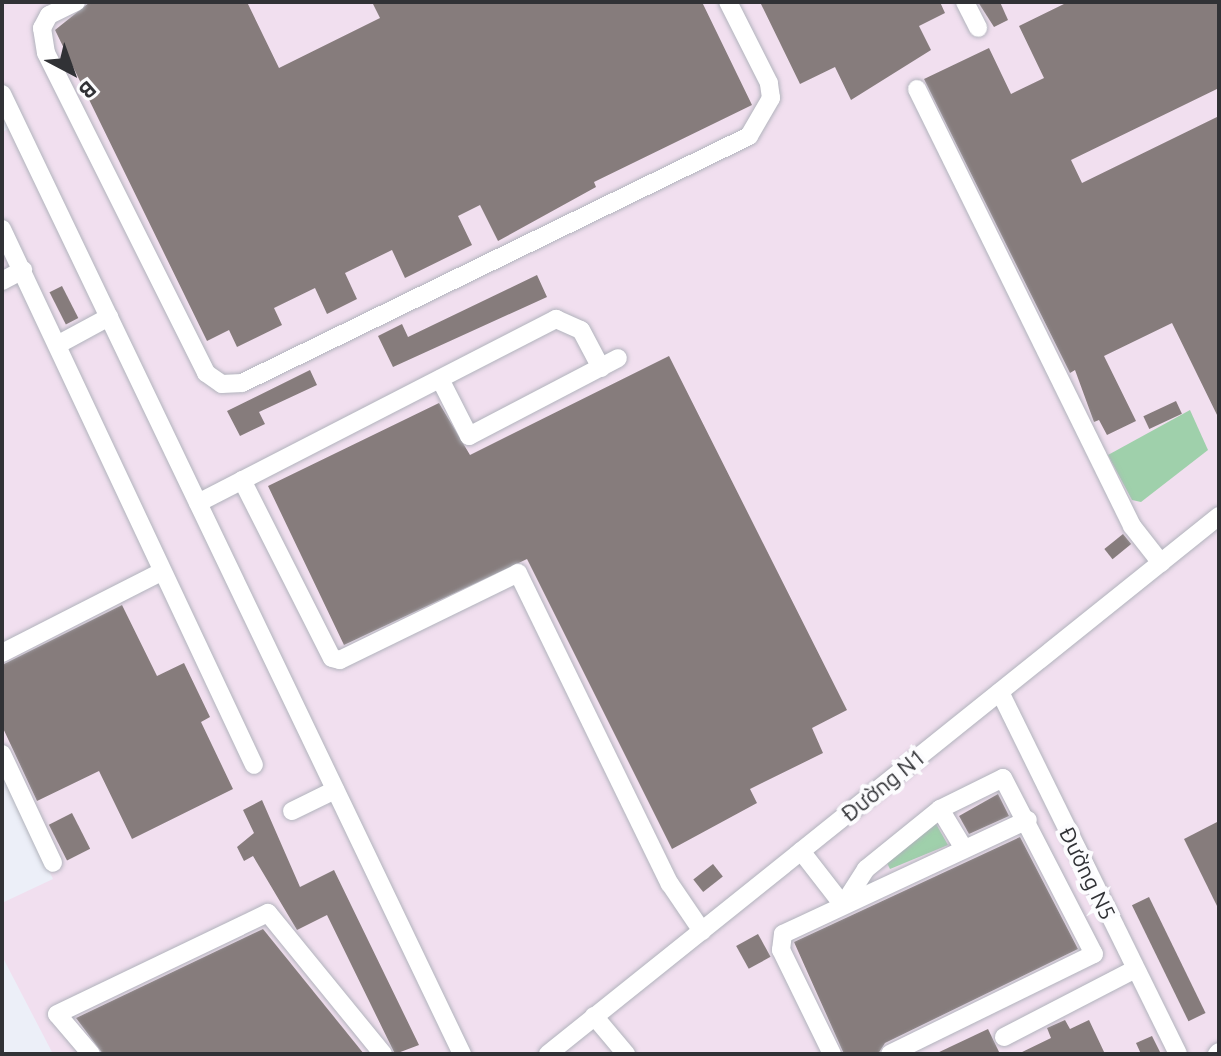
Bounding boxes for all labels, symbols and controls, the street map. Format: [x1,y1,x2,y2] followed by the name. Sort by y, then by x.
[32,32,112,112] north arrow
[74,76,102,105] text: B
[836,743,930,827] street label: Đường N1
[1054,822,1122,924] street label: Đường N5

